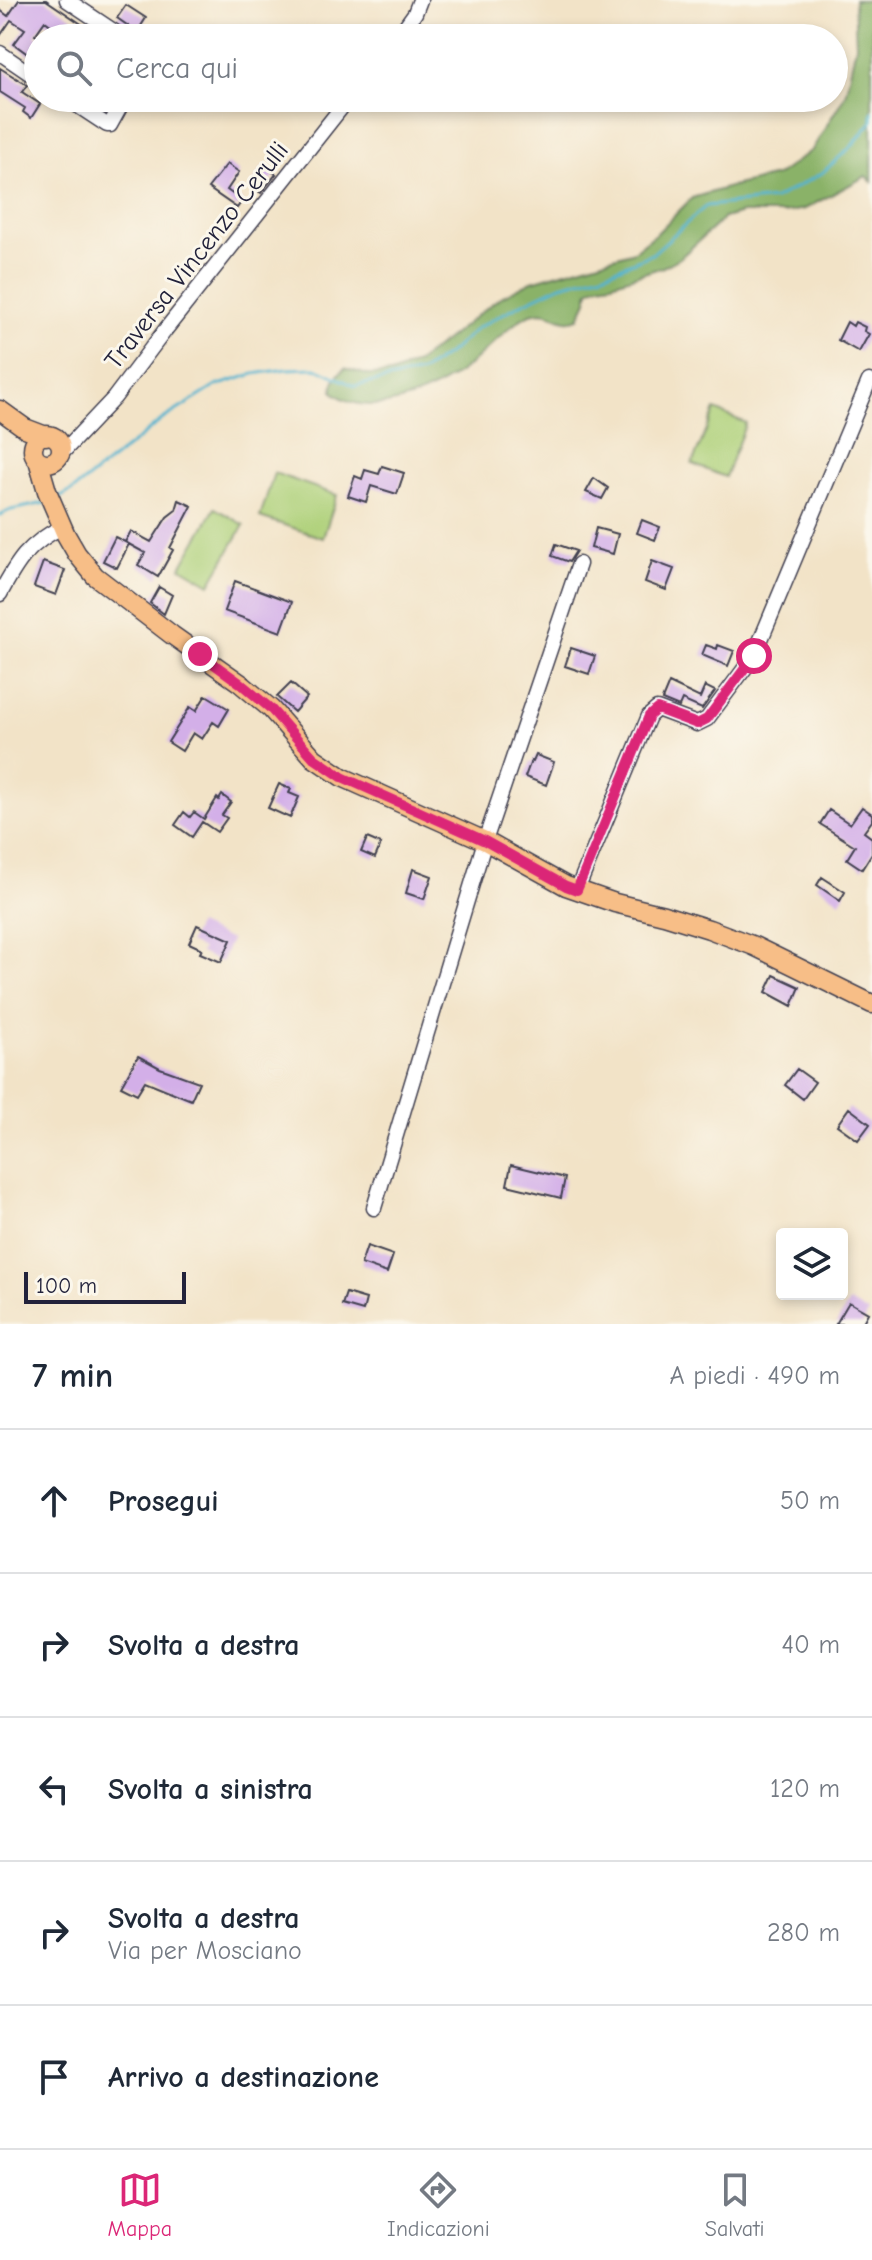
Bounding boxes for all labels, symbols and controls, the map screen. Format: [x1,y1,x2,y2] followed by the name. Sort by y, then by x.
[24,24,848,112] search box
[52,46,96,90] icon: search
[116,51,238,86] text: Cerca qui
[99,136,295,375] street label: Traversa Vincenzo Cerulli
[182,636,218,672] route end
[736,638,772,674] route start
[776,1228,848,1300] map controls
[776,1228,848,1300] button: layers
[24,1268,186,1304] scale bar
[36,1273,97,1299] text: 100 m
[32,1356,113,1396] text: 7 min
[669,1361,840,1391] text: A piedi · 490 m
[32,1479,76,1523] icon: ahead
[108,1484,219,1519] text: Prosegui
[780,1486,840,1516] text: 50 m
[32,1623,76,1667] icon: right
[108,1628,300,1663] text: Svolta a destra
[781,1630,840,1660] text: 40 m
[32,1767,76,1811] icon: left
[108,1772,313,1807] text: Svolta a sinistra
[770,1774,840,1804] text: 120 m
[108,1901,300,1936] text: Svolta a destra
[32,1911,76,1955] icon: right
[767,1918,840,1948] text: 280 m
[108,1936,302,1966] text: Via per Mosciano
[32,2055,76,2099] icon: arrive
[108,2060,379,2095] text: Arrivo a destinazione
[108,2168,172,2242] tab: Mappa
[387,2168,490,2242] tab: Indicazioni
[705,2168,764,2242] tab: Salvati

